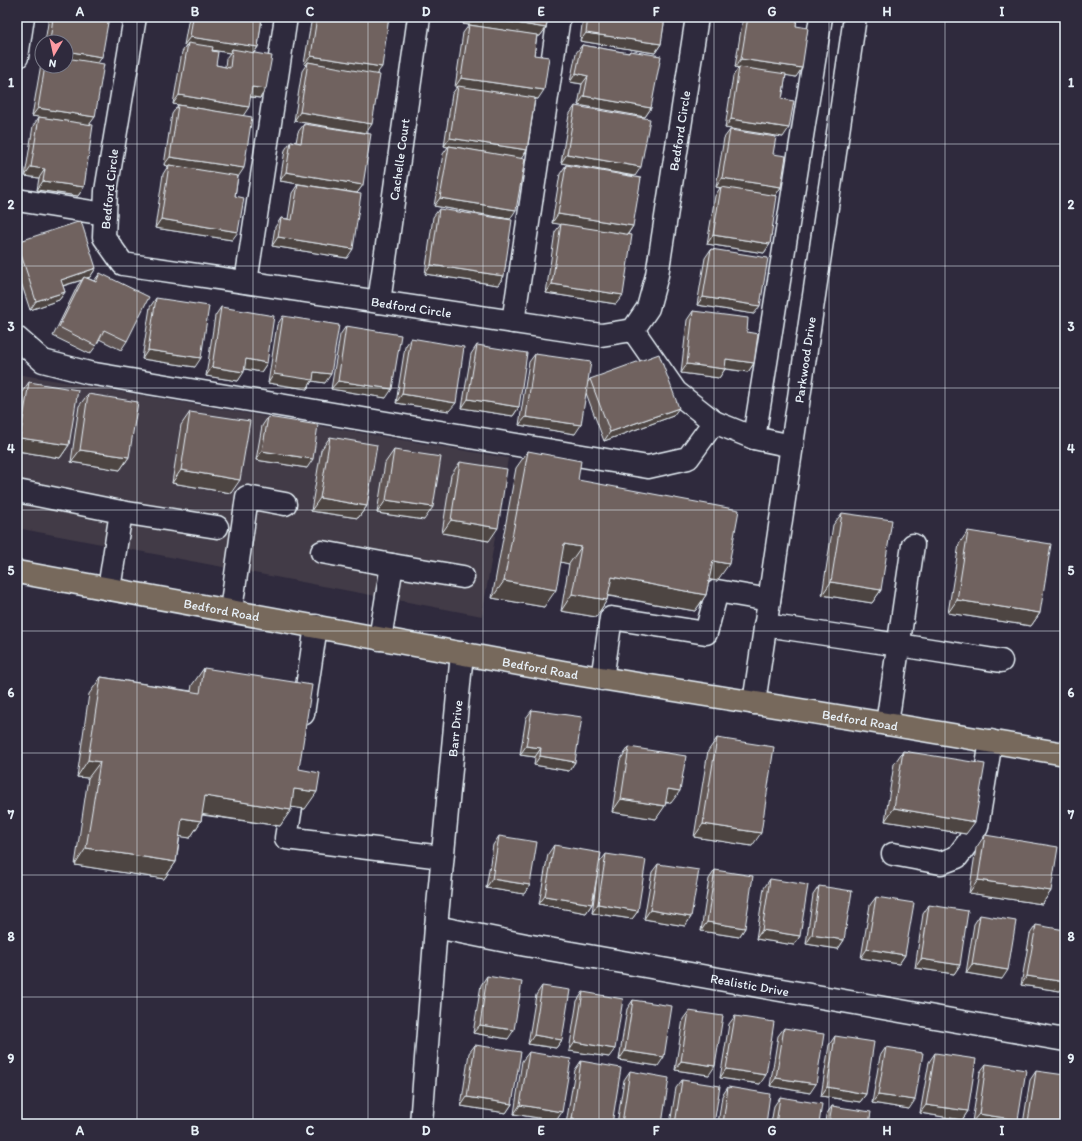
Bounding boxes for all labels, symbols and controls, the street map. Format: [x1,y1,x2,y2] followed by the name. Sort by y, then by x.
[75,4,85,19] text: A
[191,4,200,19] text: B
[306,4,315,19] text: C
[422,4,431,19] text: D
[537,4,545,19] text: E
[653,4,660,19] text: F
[768,4,777,19] text: G
[883,4,892,19] text: H
[1000,4,1005,19] text: I
[34,34,74,74] north arrow
[48,56,57,70] text: N
[8,75,14,90] text: 1
[1068,75,1074,90] text: 1
[666,89,694,172] street label: Bedford Circle
[386,117,413,201] street label: Cachelle Court
[98,148,121,230] street label: Bedford Circle
[8,197,15,212] text: 2
[1068,197,1075,212] text: 2
[370,294,453,321] street label: Bedford Circle
[791,316,819,404] street label: Parkwood Drive
[7,319,15,334] text: 3
[1067,319,1075,334] text: 3
[7,441,15,456] text: 4
[1067,441,1075,456] text: 4
[8,563,15,578] text: 5
[1068,563,1075,578] text: 5
[182,596,261,624] street label: Bedford Road
[501,654,579,682] street label: Bedford Road
[8,685,15,700] text: 6
[1068,685,1075,700] text: 6
[445,699,466,758] street label: Barr Drive
[821,707,899,734] street label: Bedford Road
[7,807,15,822] text: 7
[1067,807,1075,822] text: 7
[7,929,15,944] text: 8
[1067,929,1075,944] text: 8
[709,971,790,999] street label: Realistic Drive
[8,1051,15,1066] text: 9
[1068,1051,1075,1066] text: 9
[75,1123,85,1138] text: A
[191,1123,200,1138] text: B
[306,1123,315,1138] text: C
[422,1123,431,1138] text: D
[537,1123,545,1138] text: E
[653,1123,660,1138] text: F
[768,1123,777,1138] text: G
[883,1123,892,1138] text: H
[1000,1123,1005,1138] text: I

